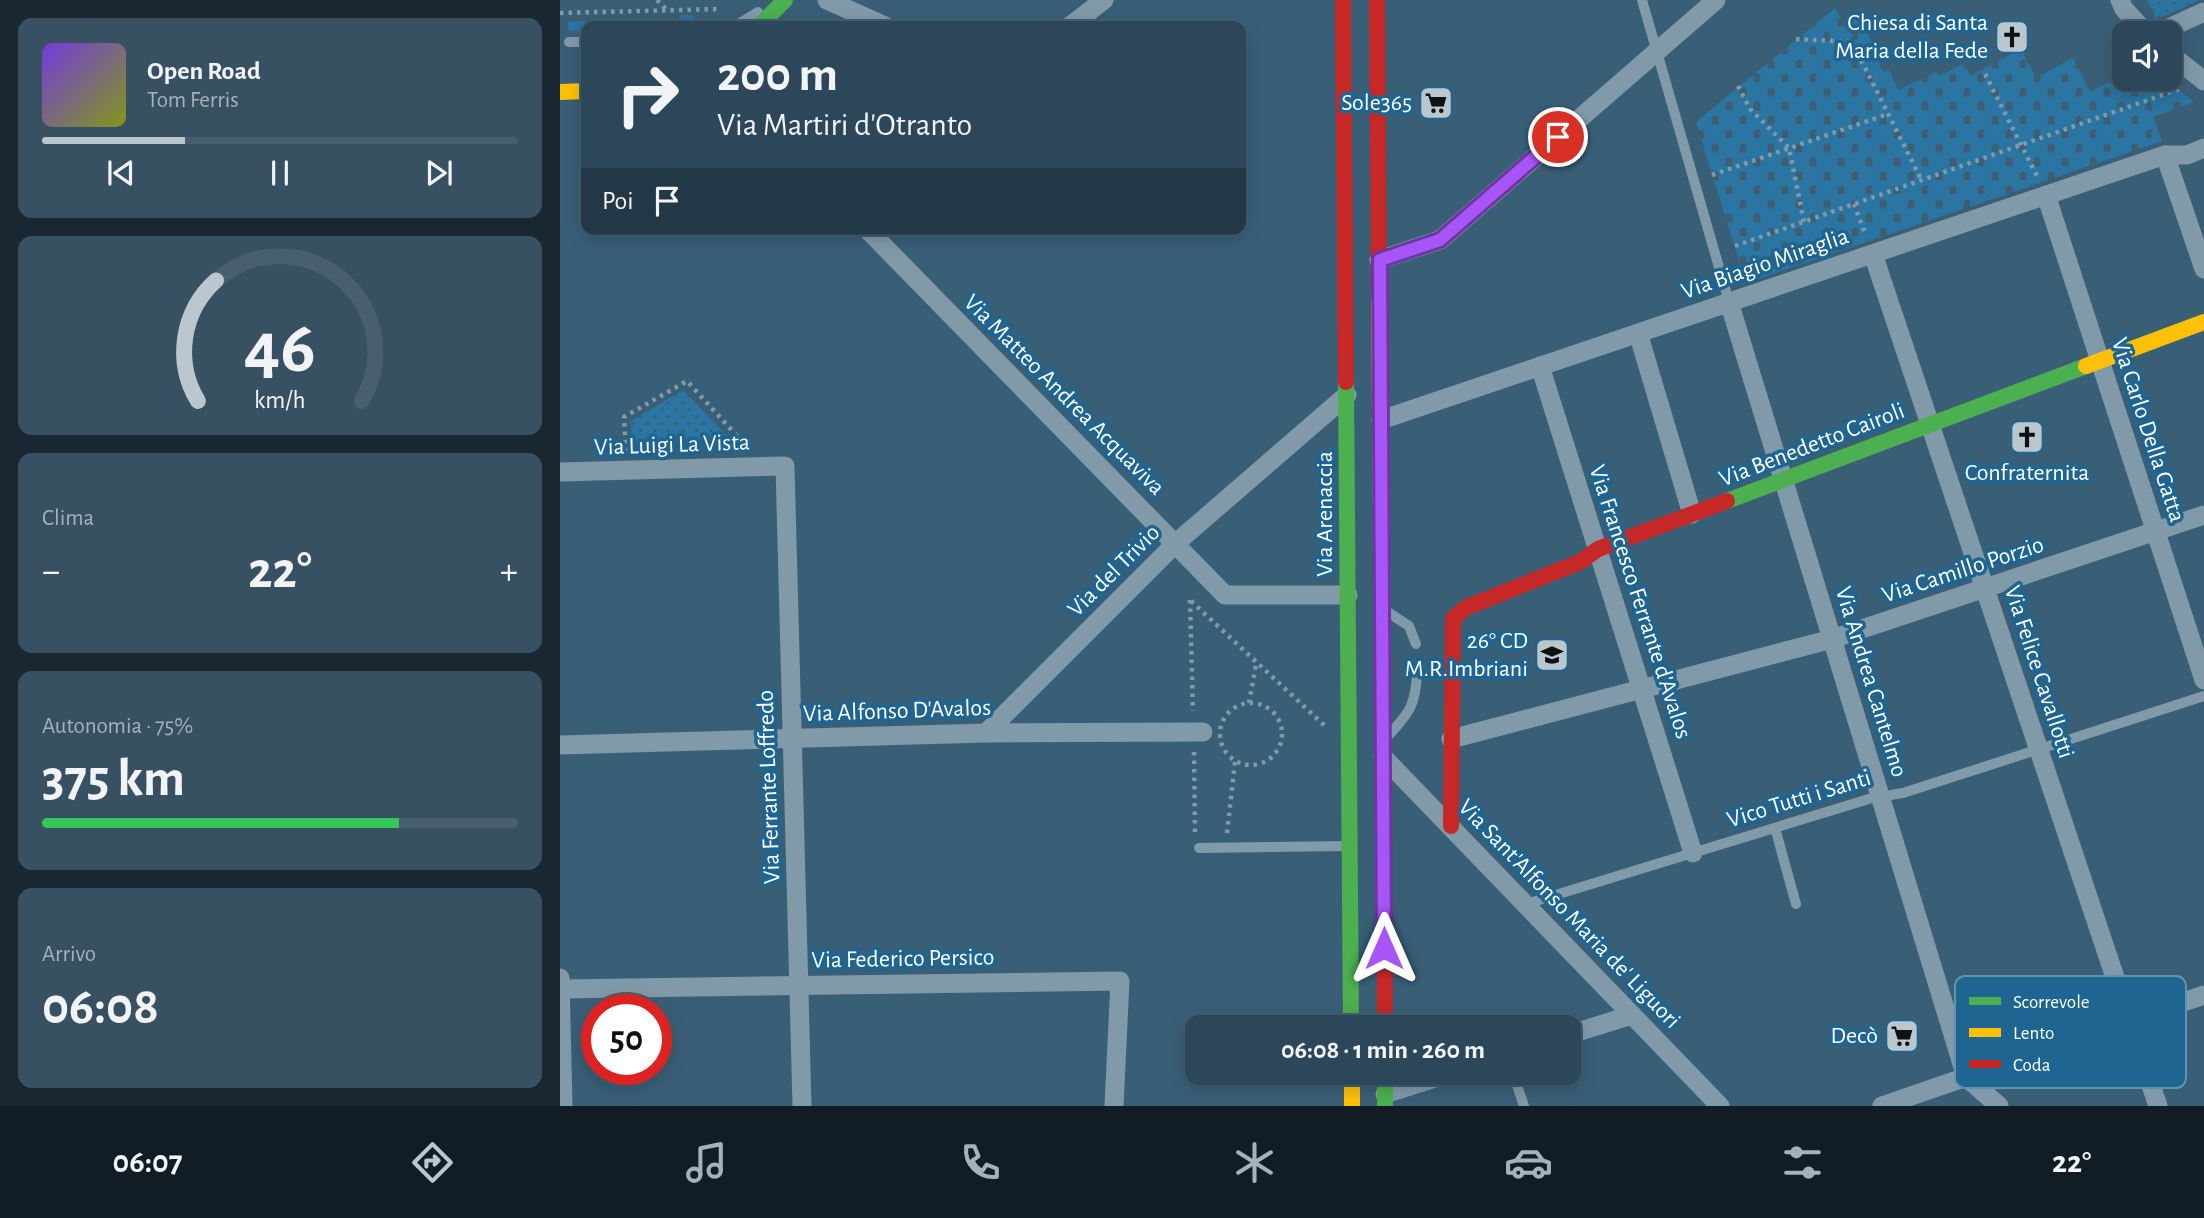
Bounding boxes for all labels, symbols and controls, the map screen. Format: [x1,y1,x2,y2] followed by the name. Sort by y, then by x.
[1835,11,1988,63] place label: Chiesa di Santa Maria della Fede
[1993,18,2031,56] church icon: Chiesa di Santa Maria della Fede
[2112,21,2182,91] map controls
[2112,21,2182,91] button: sound
[602,49,693,140] icon: right
[717,51,838,100] text: 200 m
[147,58,261,84] text: Open Road
[1417,84,1455,122] supermarket icon: Sole365
[147,89,239,112] text: Tom Ferris
[1341,91,1412,115] place label: Sole365
[1528,107,1588,167] pin
[717,109,972,141] text: Via Martiri d'Otranto
[1539,118,1577,156] icon: arrive
[102,154,140,192] icon: previous
[261,154,299,192] icon: pause
[420,154,458,192] icon: next
[648,182,686,220] icon: arrive
[602,188,634,214] text: Poi
[1678,224,1852,304] street label: Via Biagio Miraglia
[959,290,1169,500] street label: Via Matteo Andrea Acquaviva
[244,314,316,387] text: 46
[2107,335,2189,525] street label: Via Carlo Della Gatta
[254,388,306,413] text: km/h
[1716,399,1908,491] street label: Via Benedetto Cairoli
[2008,418,2046,456] church icon: Confraternita
[594,430,750,460] street label: Via Luigi La Vista
[1313,451,1337,577] street label: Via Arenaccia
[1965,461,2089,485] place label: Confraternita
[1584,462,1696,742] street label: Via Francesco Ferrante d'Avalos
[42,507,94,530] text: Clima
[1063,520,1165,622] street label: Via del Trivio
[1879,533,2047,607] street label: Via Camillo Porzio
[248,545,312,597] text: 22°
[42,553,60,591] text: −
[500,553,518,591] text: +
[2000,583,2078,761] street label: Via Felice Cavallotti
[1831,584,1911,780] street label: Via Andrea Cantelmo
[1405,629,1528,681] place label: 26° CD M.R.Imbriani
[1533,636,1571,674] school or university icon: 26° CD M.R.Imbriani
[754,689,784,885] street label: Via Ferrante Loffredo
[803,696,991,726] street label: Via Alfonso D'Avalos
[42,715,193,738] text: Autonomia · 75%
[42,753,185,805] text: 375 km
[1724,766,1874,832] street label: Vico Tutti i Santi
[1453,795,1685,1033] street label: Via Sant'Alfonso Maria de' Liguori
[1347,911,1421,985] position arrow
[42,943,96,966] text: Arrivo
[811,945,995,973] street label: Via Federico Persico
[1955,976,2186,1088] legend
[42,981,159,1033] text: 06:08
[2013,993,2090,1012] text: Scorrevole
[581,994,672,1085] speed limit sign: 50
[1883,1017,1921,1055] supermarket icon: Decò
[1830,1024,1878,1048] place label: Decò
[2013,1024,2054,1043] text: Lento
[1281,1037,1485,1063] text: 06:08 · 1 min · 260 m
[2013,1056,2051,1075] text: Coda
[408,1138,457,1187] icon: directions
[682,1138,731,1187] icon: music
[956,1138,1005,1187] icon: phone
[1230,1138,1279,1187] icon: climate
[1504,1138,1553,1187] icon: car
[1778,1138,1827,1187] icon: filters
[113,1146,182,1178] text: 06:07
[2052,1146,2091,1178] text: 22°

